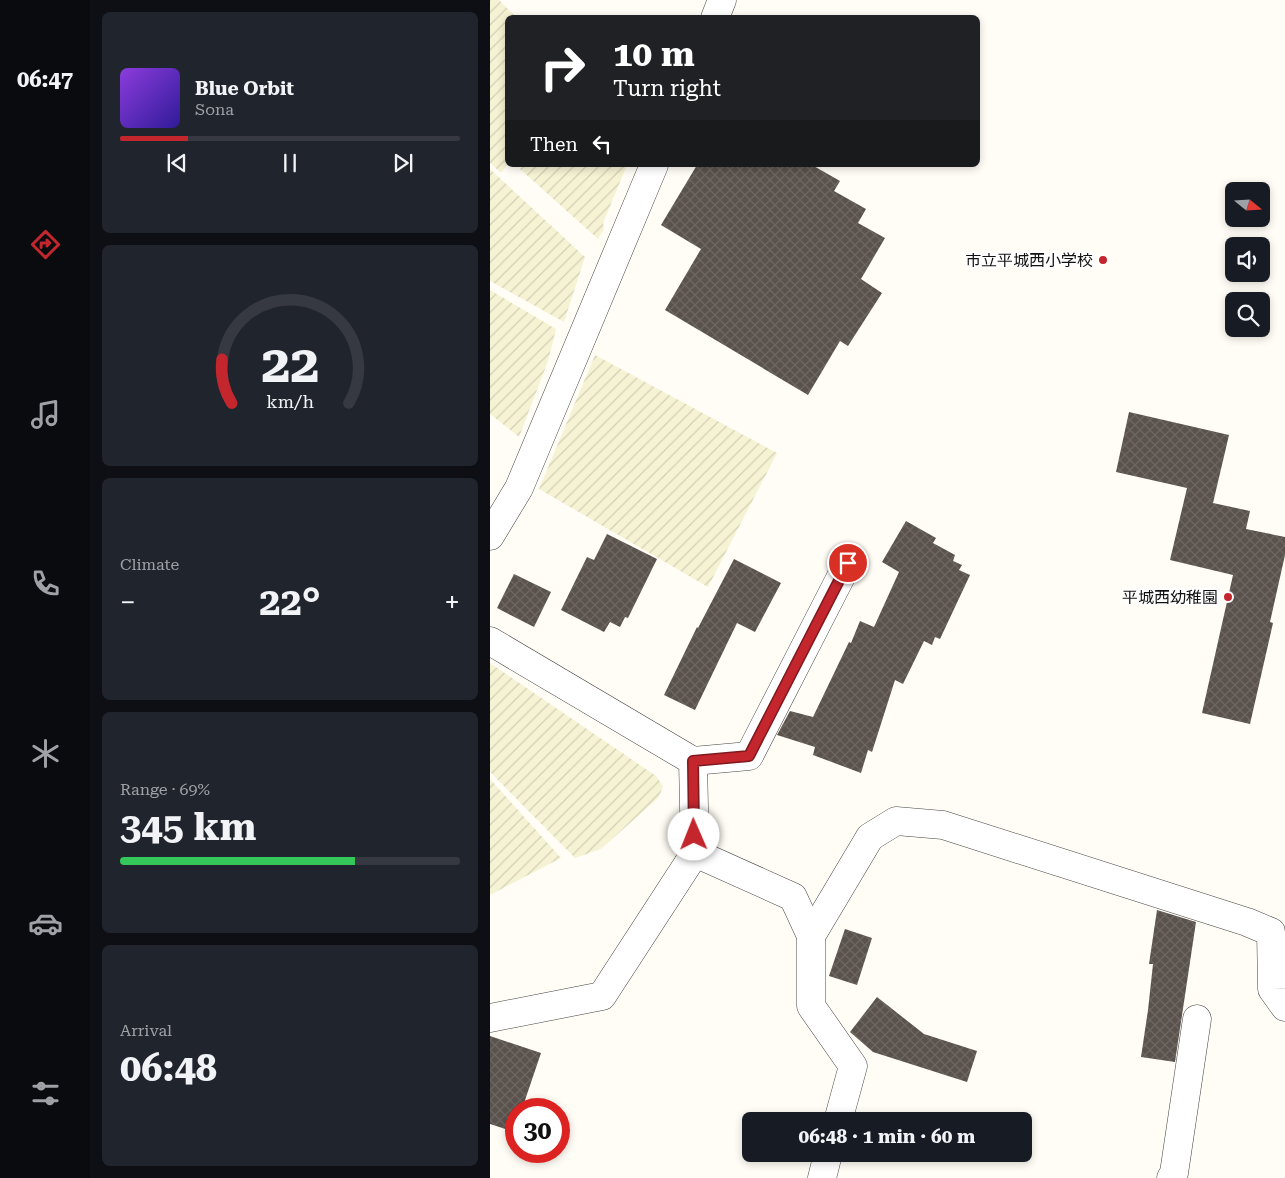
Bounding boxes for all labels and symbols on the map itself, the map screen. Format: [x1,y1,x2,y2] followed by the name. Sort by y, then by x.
[1225,182,1270,228] north arrow
[965,251,1093,270] place label: 市立平城西小学校
[1097,254,1109,266] marker: 市立平城西小学校
[827,542,869,584] pin
[1122,588,1218,607] place label: 平城西幼稚園
[1222,591,1234,603] marker: 平城西幼稚園
[667,808,719,860] position arrow
[505,1098,570,1163] speed limit sign: 30

